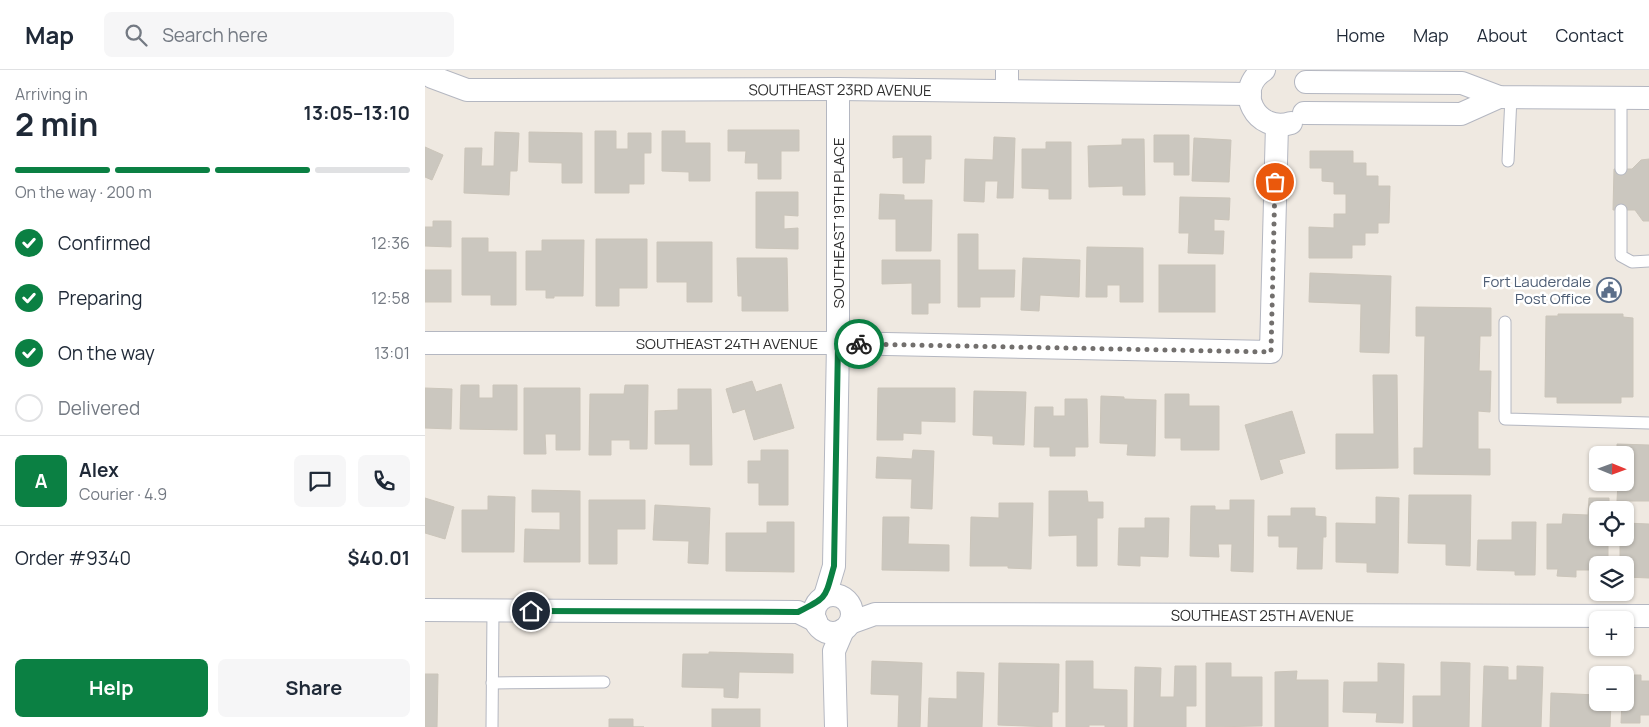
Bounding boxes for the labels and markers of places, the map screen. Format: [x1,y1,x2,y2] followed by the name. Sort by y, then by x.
[1254,161,1296,203] pin
[1483,271,1591,309] place label: Fort Lauderdale Post Office
[1596,277,1622,303] public building icon: Fort Lauderdale Post Office
[510,590,552,632] pin

